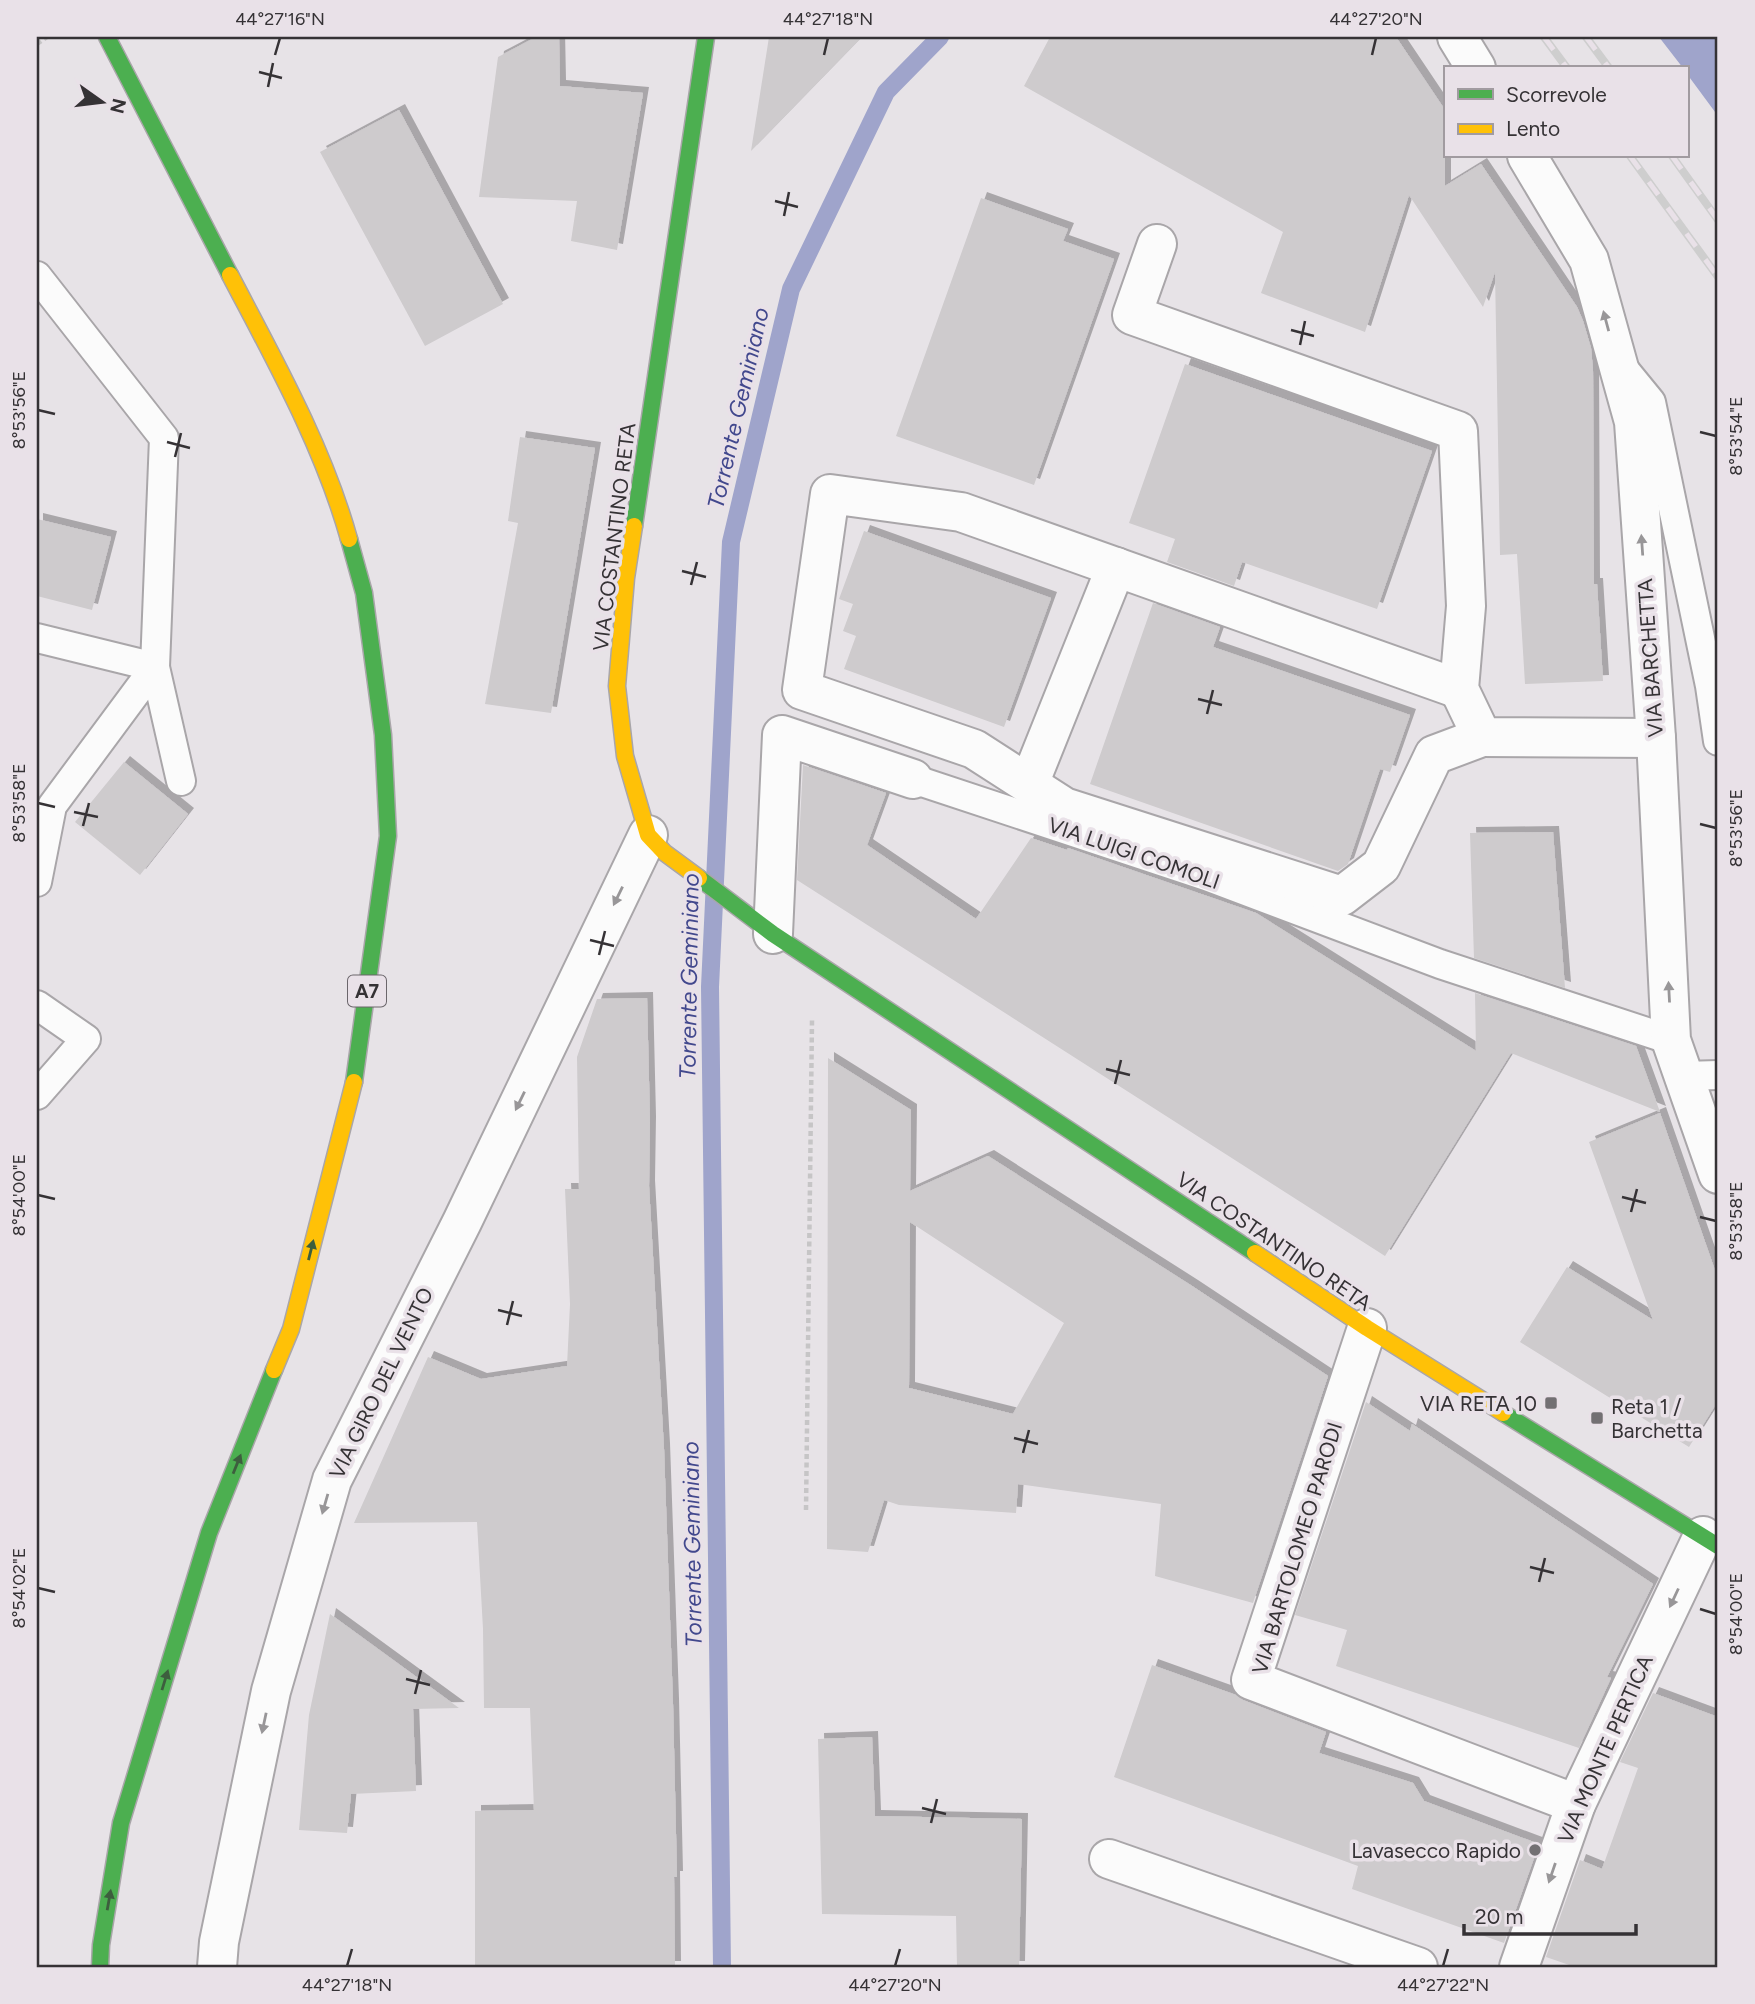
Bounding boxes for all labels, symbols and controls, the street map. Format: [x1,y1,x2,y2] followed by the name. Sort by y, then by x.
[235,8,325,30] text: 44°27'16"N
[783,8,873,30] text: 44°27'18"N
[1329,8,1423,30] text: 44°27'20"N
[66,66,136,136] north arrow
[1444,66,1688,158] legend
[1506,82,1607,107] text: Scorrevole
[105,96,131,116] text: N
[1506,116,1560,141] text: Lento
[701,305,775,511] water label: Torrente Geminiano
[1600,310,1611,332] one-way arrow
[8,371,30,449] text: 8°53'56"E
[1725,396,1747,476] text: 8°53'54"E
[588,422,640,652] street label: VIA COSTANTINO RETA
[1636,533,1647,555] one-way arrow
[1632,578,1668,738] street label: VIA BARCHETTA
[8,763,30,843] text: 8°53'58"E
[1725,789,1747,867] text: 8°53'56"E
[1045,812,1223,894] street label: VIA LUIGI COMOLI
[673,873,705,1079] water label: Torrente Geminiano
[612,886,624,906] one-way arrow
[348,976,386,1007] road number: A7
[1663,980,1674,1002] one-way arrow
[514,1091,525,1111] one-way arrow
[8,1154,30,1236] text: 8°54'00"E
[1172,1166,1376,1316] street label: VIA COSTANTINO RETA
[1725,1181,1747,1261] text: 8°53'58"E
[306,1238,317,1260] one-way arrow
[324,1283,438,1483] street label: VIA GIRO DEL VENTO
[1420,1391,1537,1416] place label: VIA RETA 10
[1611,1394,1703,1443] place label: Reta 1 / Barchetta
[1543,1395,1559,1411] marker: VIA RETA 10
[1589,1410,1605,1426] marker: Reta 1 / Barchetta
[1247,1419,1347,1677] street label: VIA BARTOLOMEO PARODI
[676,1441,708,1647] water label: Torrente Geminiano
[232,1453,243,1474] one-way arrow
[320,1494,330,1515] one-way arrow
[8,1548,30,1628] text: 8°54'02"E
[1725,1573,1747,1655] text: 8°54'00"E
[1668,1588,1680,1608] one-way arrow
[1552,1651,1658,1847] street label: VIA MONTE PERTICA
[160,1669,171,1690] one-way arrow
[259,1712,270,1734] one-way arrow
[1351,1838,1521,1863] place label: Lavasecco Rapido
[1527,1842,1543,1858] marker: Lavasecco Rapido
[1546,1862,1557,1883] one-way arrow
[103,1889,114,1911] one-way arrow
[1464,1892,1636,1936] scale bar
[1475,1904,1523,1929] text: 20 m
[302,1974,392,1996] text: 44°27'18"N
[848,1974,942,1996] text: 44°27'20"N
[1397,1974,1489,1996] text: 44°27'22"N

